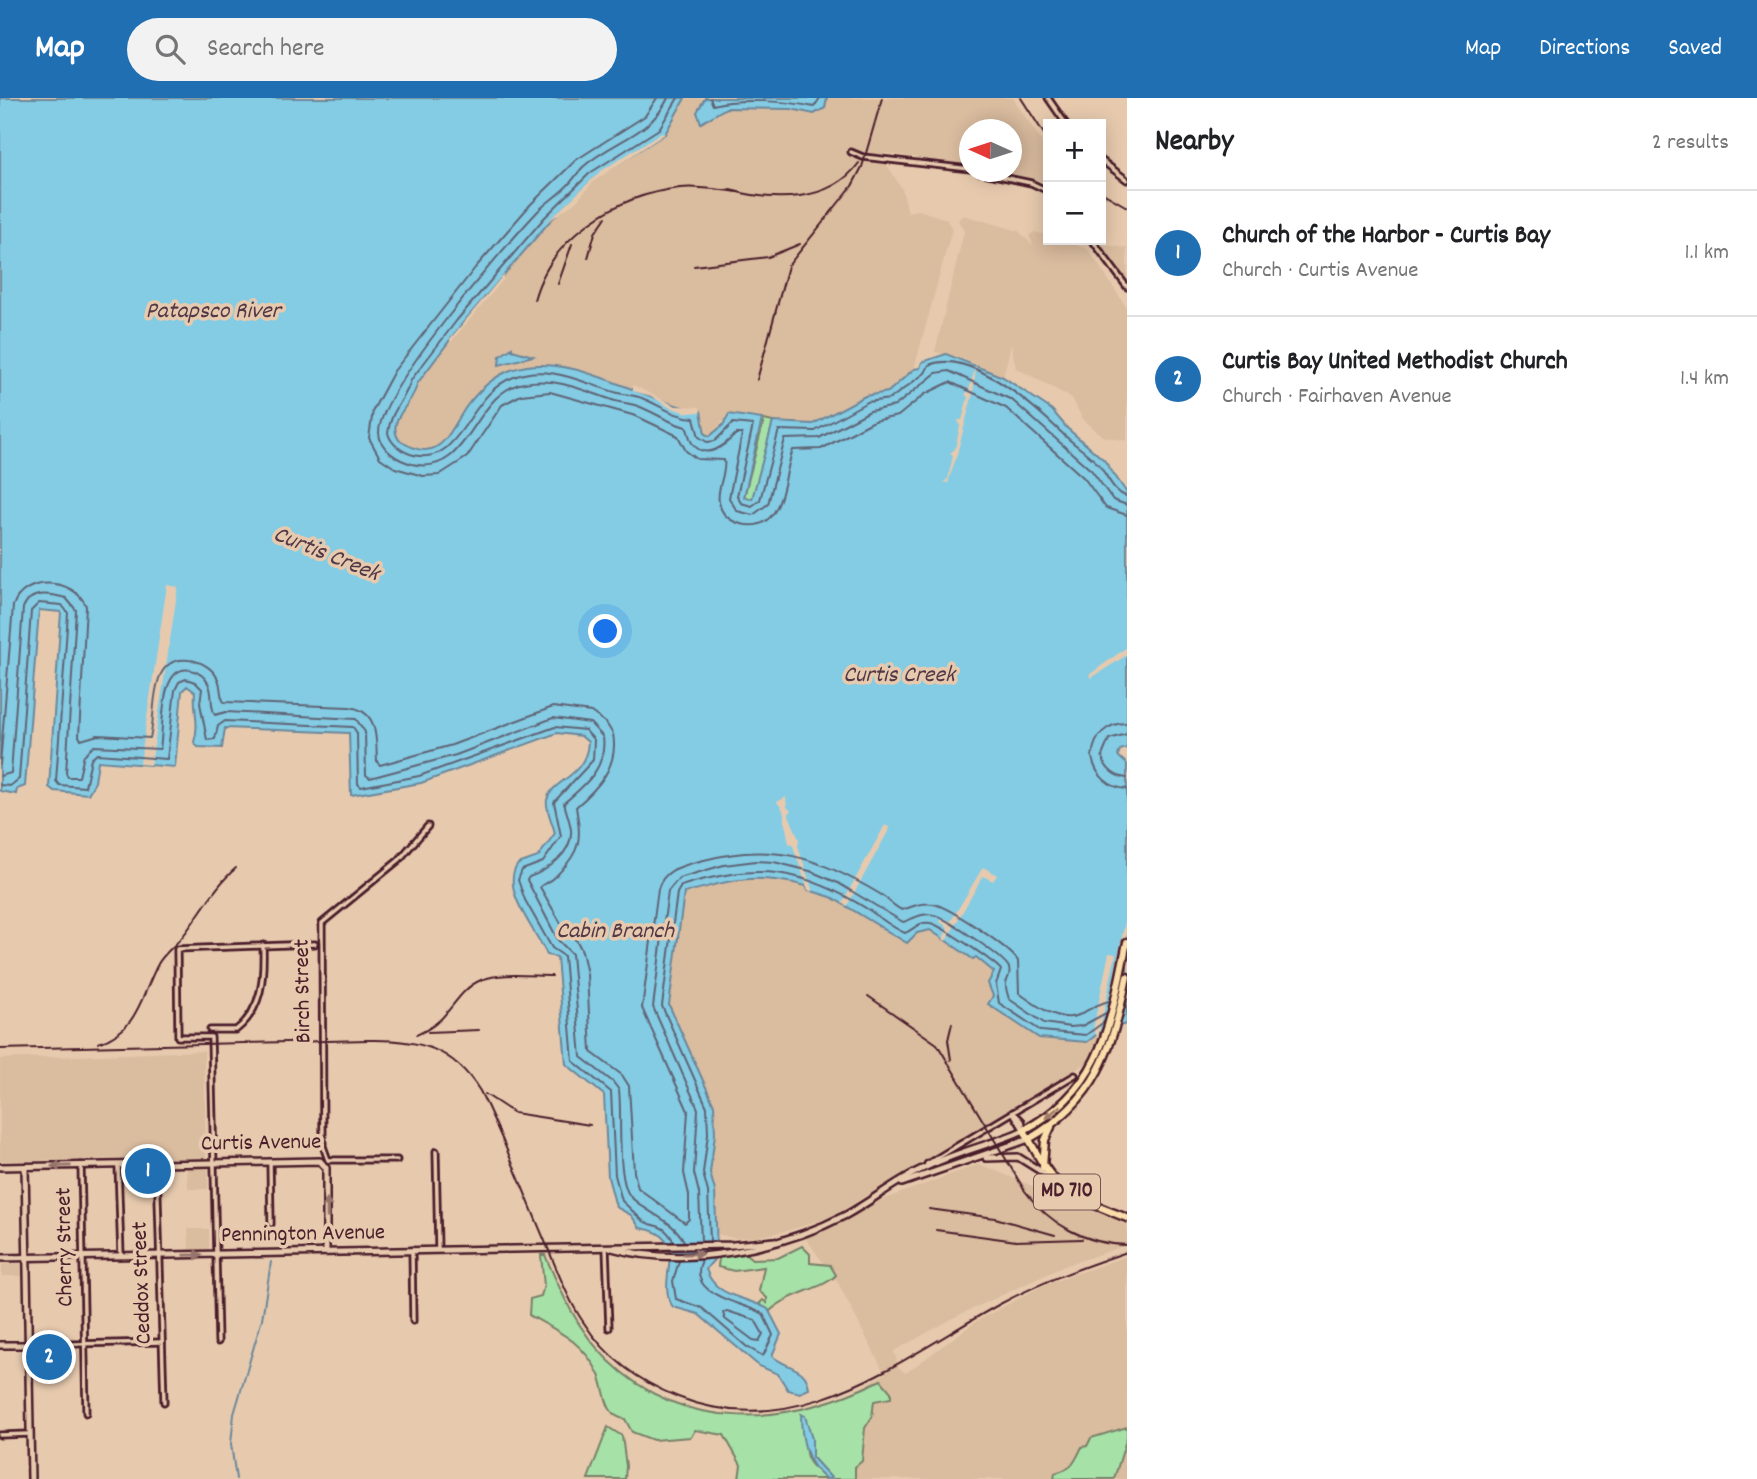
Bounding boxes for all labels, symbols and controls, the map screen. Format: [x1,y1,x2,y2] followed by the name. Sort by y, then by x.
[127,18,617,81] search box
[35,26,85,73] text: Map
[151,30,189,68] icon: search
[207,31,325,68] text: Search here
[1465,32,1501,66] text: Map
[1539,32,1630,66] text: Directions
[1668,32,1722,66] text: Saved
[959,119,1022,182] north arrow
[1043,119,1106,245] map controls
[1043,119,1106,182] button: +
[1155,122,1233,165] text: Nearby
[1652,127,1729,160] text: 2 results
[1043,182,1106,245] button: −
[1222,218,1550,255] text: Church of the Harbor - Curtis Bay
[1175,237,1181,270] text: 1
[1685,237,1729,270] text: 1.1 km
[1222,255,1418,288] text: Church · Curtis Avenue
[146,295,283,329] water label: Patapsco River
[1222,344,1568,381] text: Curtis Bay United Methodist Church
[1173,363,1183,396] text: 2
[1680,363,1729,396] text: 1.4 km
[1222,381,1452,414] text: Church · Fairhaven Avenue
[268,518,386,592] water label: Curtis Creek
[588,614,622,648] your location
[843,659,957,693] water label: Curtis Creek
[556,915,675,949] water label: Cabin Branch
[287,938,321,1044] street label: Birch Street
[1044,1104,1062,1119] one-way arrow
[201,1126,321,1162] street label: Curtis Avenue
[125,1145,171,1197] pin: 1
[49,1160,71,1172] one-way arrow
[1034,1174,1100,1210] road number: MD 710
[48,1187,84,1307] street label: Cherry Street
[321,1196,333,1218] one-way arrow
[221,1217,385,1253] street label: Pennington Avenue
[124,1221,162,1345] street label: Ceddox Street
[682,1248,704,1260] one-way arrow
[183,1249,205,1261] one-way arrow
[26,1331,72,1383] pin: 2

